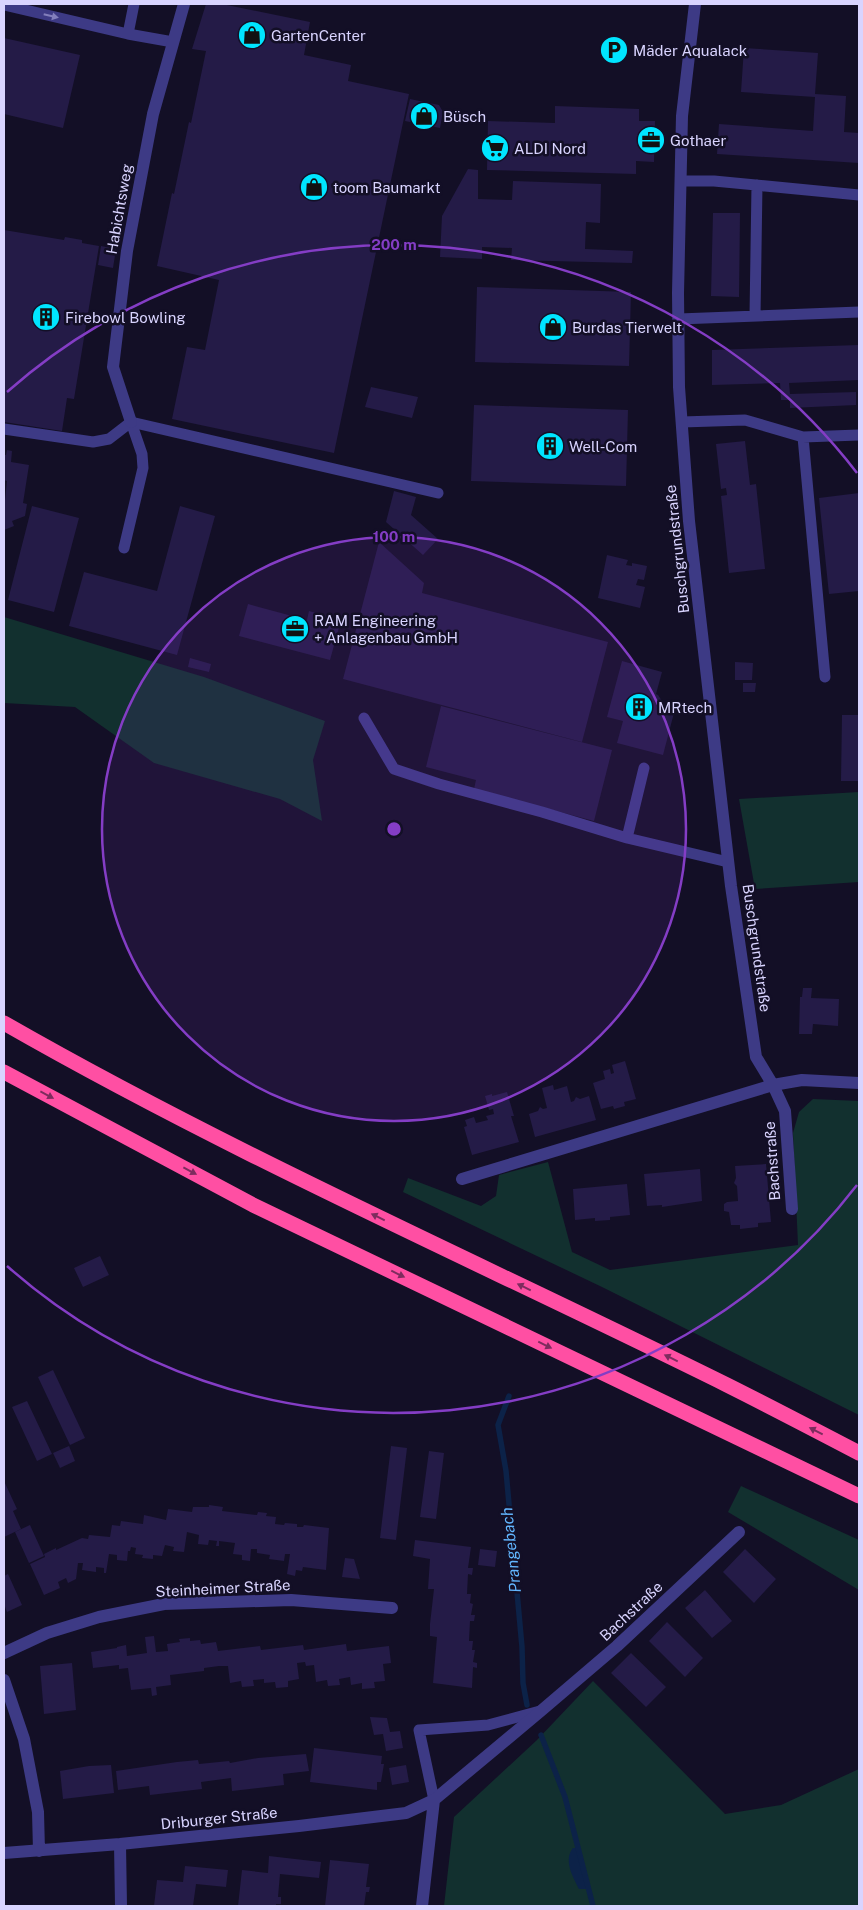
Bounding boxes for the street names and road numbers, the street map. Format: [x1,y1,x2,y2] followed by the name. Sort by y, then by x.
[103,162,135,256] street label: Habichtsweg
[662,484,692,614] street label: Buschgrundstraße
[740,883,774,1013] street label: Buschgrundstraße
[761,1121,783,1201] street label: Bachstraße
[155,1576,291,1600] street label: Steinheimer Straße
[596,1578,666,1644] street label: Bachstraße
[160,1803,278,1833] street label: Driburger Straße

